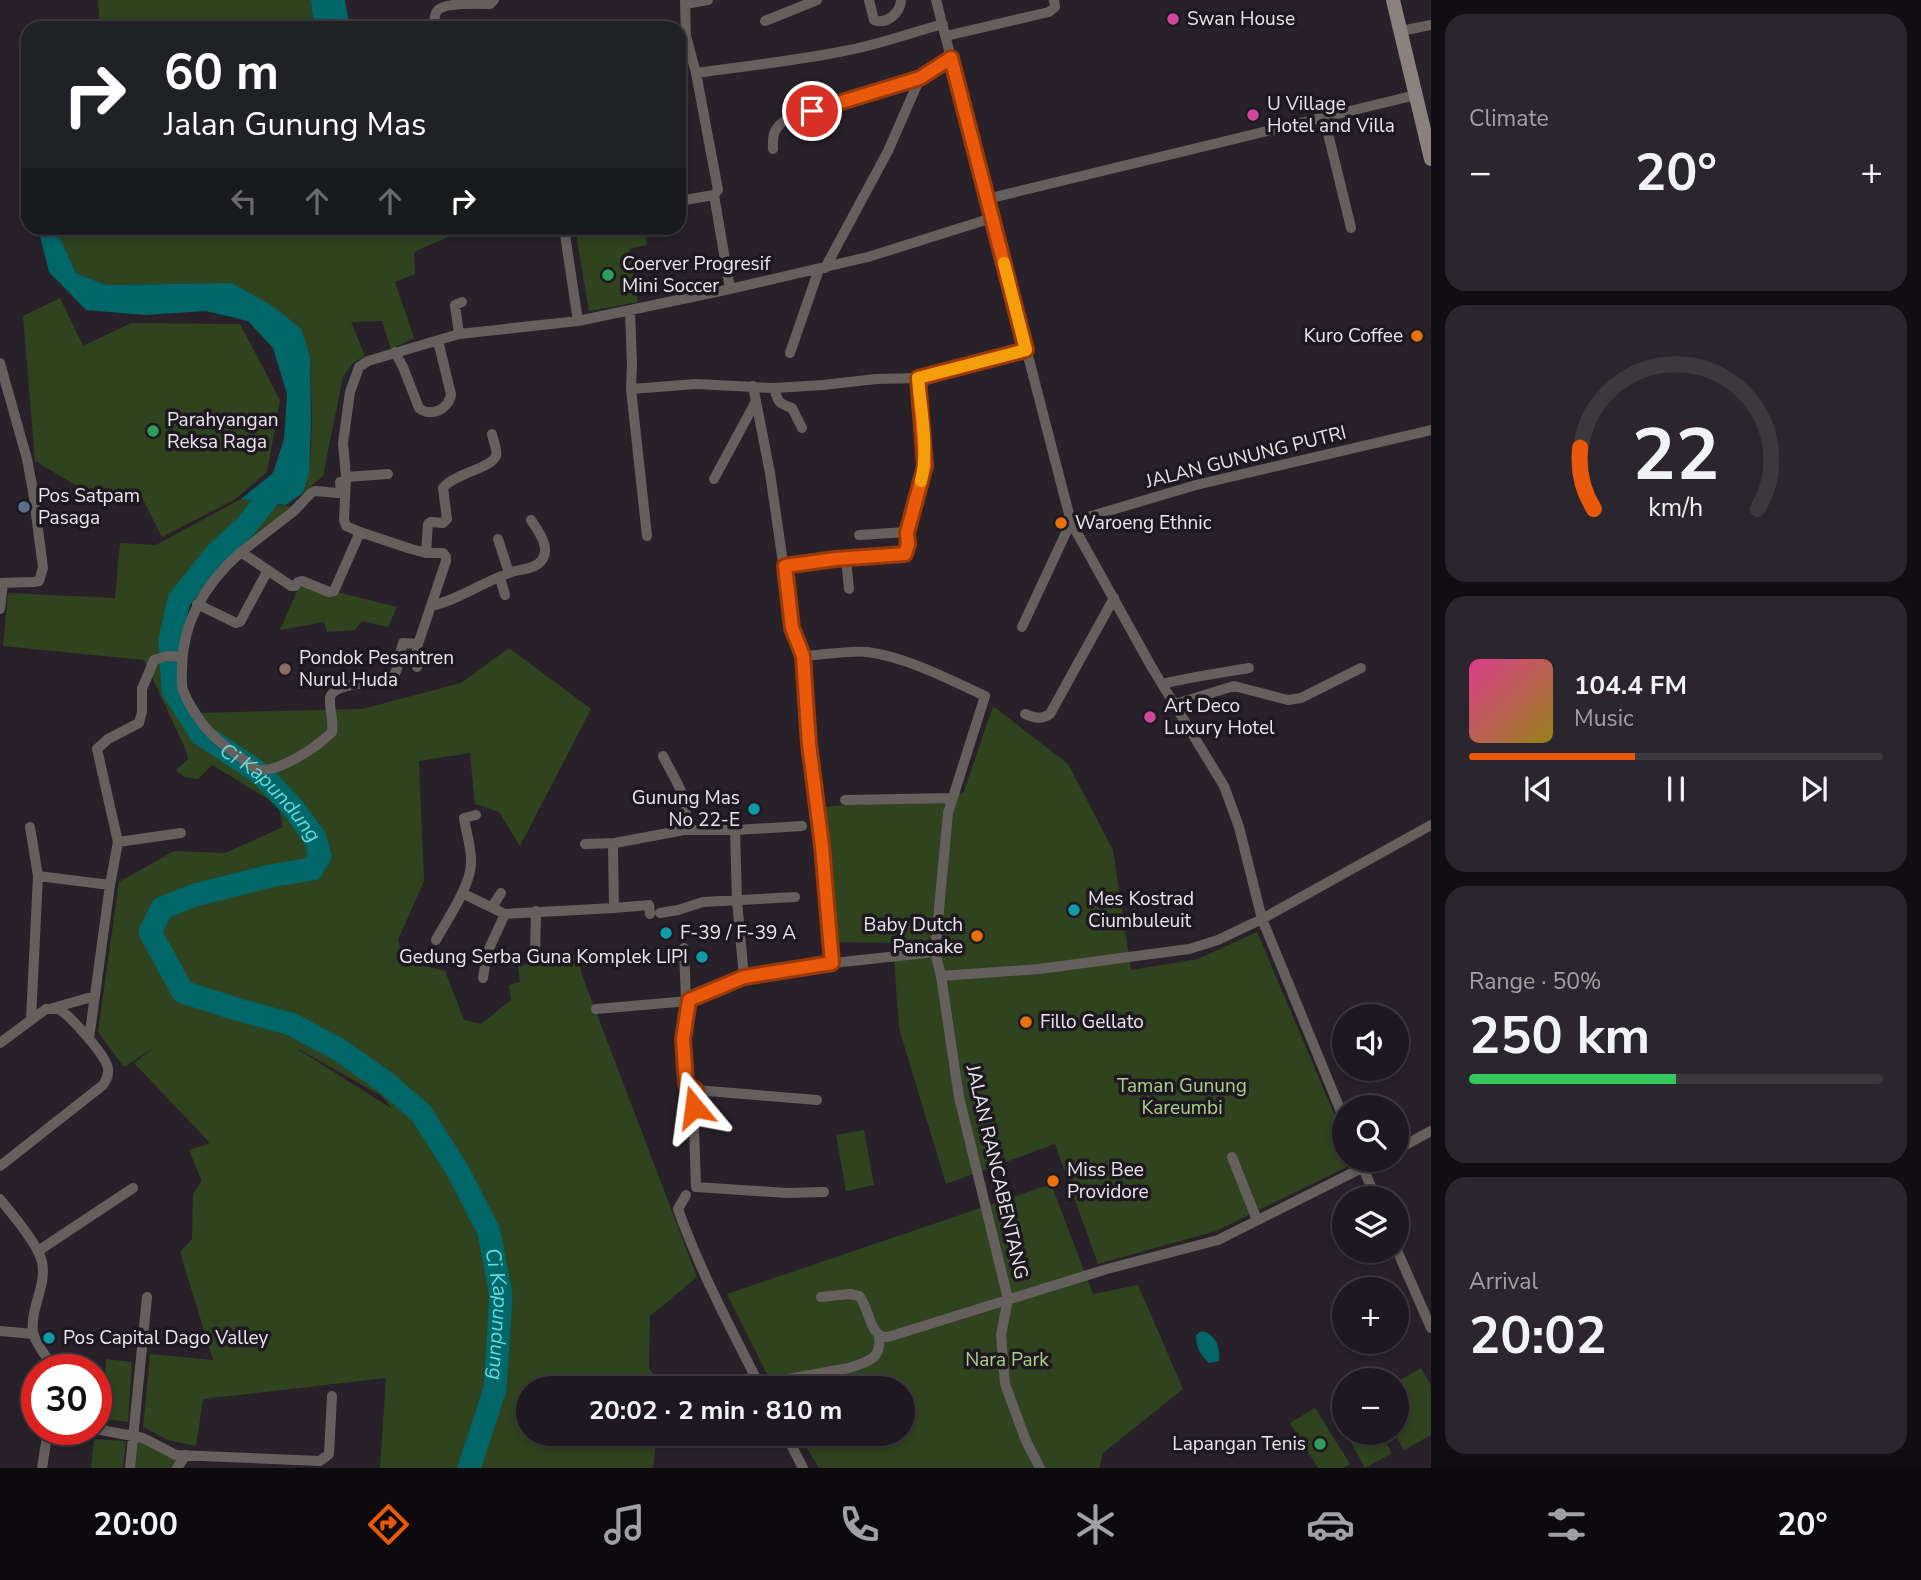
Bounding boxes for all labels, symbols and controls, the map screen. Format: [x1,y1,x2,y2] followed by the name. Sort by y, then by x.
[1187,6,1295,32] place label: Swan House
[1165,11,1181,27] marker: Swan House
[164,39,279,106] text: 60 m
[49,49,140,140] icon: right
[782,81,842,141] pin
[1267,91,1395,139] place label: U Village Hotel and Villa
[793,92,831,130] icon: arrive
[164,103,426,146] text: Jalan Gunung Mas
[1469,103,1549,134] text: Climate
[1245,107,1261,123] marker: U Village Hotel and Villa
[1635,137,1717,208] text: 20°
[1469,147,1492,198] text: −
[1860,147,1883,198] text: +
[225,182,263,220] icon: left
[298,182,336,220] icon: ahead
[371,182,409,220] icon: ahead
[444,182,482,220] icon: right
[622,251,771,299] place label: Coerver Progresif Mini Soccer
[600,267,616,283] marker: Coerver Progresif Mini Soccer
[1304,323,1403,349] place label: Kuro Coffee
[1409,328,1425,344] marker: Kuro Coffee
[1632,406,1720,506] text: 22
[167,407,279,455] place label: Parahyangan Reksa Raga
[1142,419,1349,495] street label: JALAN GUNUNG PUTRI
[145,423,161,439] marker: Parahyangan Reksa Raga
[38,483,140,531] place label: Pos Satpam Pasaga
[1648,491,1704,525] text: km/h
[16,499,32,515] marker: Pos Satpam Pasaga
[1075,510,1212,536] place label: Waroeng Ethnic
[1053,515,1069,531] marker: Waroeng Ethnic
[299,645,454,693] place label: Pondok Pesantren Nurul Huda
[277,661,293,677] marker: Pondok Pesantren Nurul Huda
[1574,668,1687,703] text: 104.4 FM
[1164,693,1275,741] place label: Art Deco Luxury Hotel
[1574,703,1634,734] text: Music
[1142,709,1158,725] marker: Art Deco Luxury Hotel
[214,736,328,848] water label: Ci Kapundung
[1519,770,1557,808] icon: previous
[1657,770,1695,808] icon: pause
[1795,770,1833,808] icon: next
[632,785,740,833] place label: Gunung Mas No 22-E
[746,801,762,817] marker: Gunung Mas No 22-E
[1088,886,1194,934] place label: Mes Kostrad Ciumbuleuit
[1066,902,1082,918] marker: Mes Kostrad Ciumbuleuit
[864,912,963,960] place label: Baby Dutch Pancake
[680,920,796,946] place label: F-39 / F-39 A
[658,925,674,941] marker: F-39 / F-39 A
[969,928,985,944] marker: Baby Dutch Pancake
[399,944,688,970] place label: Gedung Serba Guna Komplek LIPI
[694,949,710,965] marker: Gedung Serba Guna Komplek LIPI
[1469,966,1601,997] text: Range · 50%
[1469,1000,1650,1071] text: 250 km
[1332,1004,1409,1445] map controls
[1332,1004,1409,1081] button: sound
[1040,1009,1144,1035] place label: Fillo Gellato
[1018,1014,1034,1030] marker: Fillo Gellato
[959,1061,1034,1282] street label: JALAN RANCABENTANG
[657,1070,731,1144] position arrow
[1117,1073,1247,1121] park label: Taman Gunung Kareumbi
[1332,1095,1409,1172] button: search
[1067,1157,1149,1205] place label: Miss Bee Providore
[1045,1173,1061,1189] marker: Miss Bee Providore
[1332,1186,1409,1263] button: layers
[478,1246,515,1381] water label: Ci Kapundung
[1469,1266,1538,1297] text: Arrival
[1332,1277,1409,1354] button: +
[1469,1300,1607,1371] text: 20:02
[63,1325,268,1351] place label: Pos Capital Dago Valley
[41,1330,57,1346] marker: Pos Capital Dago Valley
[965,1347,1049,1373] park label: Nara Park
[21,1354,112,1445] speed limit sign: 30
[1332,1368,1409,1445] button: −
[589,1393,842,1428] text: 20:02 · 2 min · 810 m
[1172,1431,1306,1457] place label: Lapangan Tenis
[1312,1436,1328,1452] marker: Lapangan Tenis
[364,1500,413,1549] icon: directions
[600,1500,649,1549] icon: music
[835,1500,884,1549] icon: phone
[1071,1500,1120,1549] icon: climate
[1306,1500,1355,1549] icon: car
[1542,1500,1591,1549] icon: filters
[93,1503,178,1546] text: 20:00
[1777,1503,1828,1546] text: 20°

